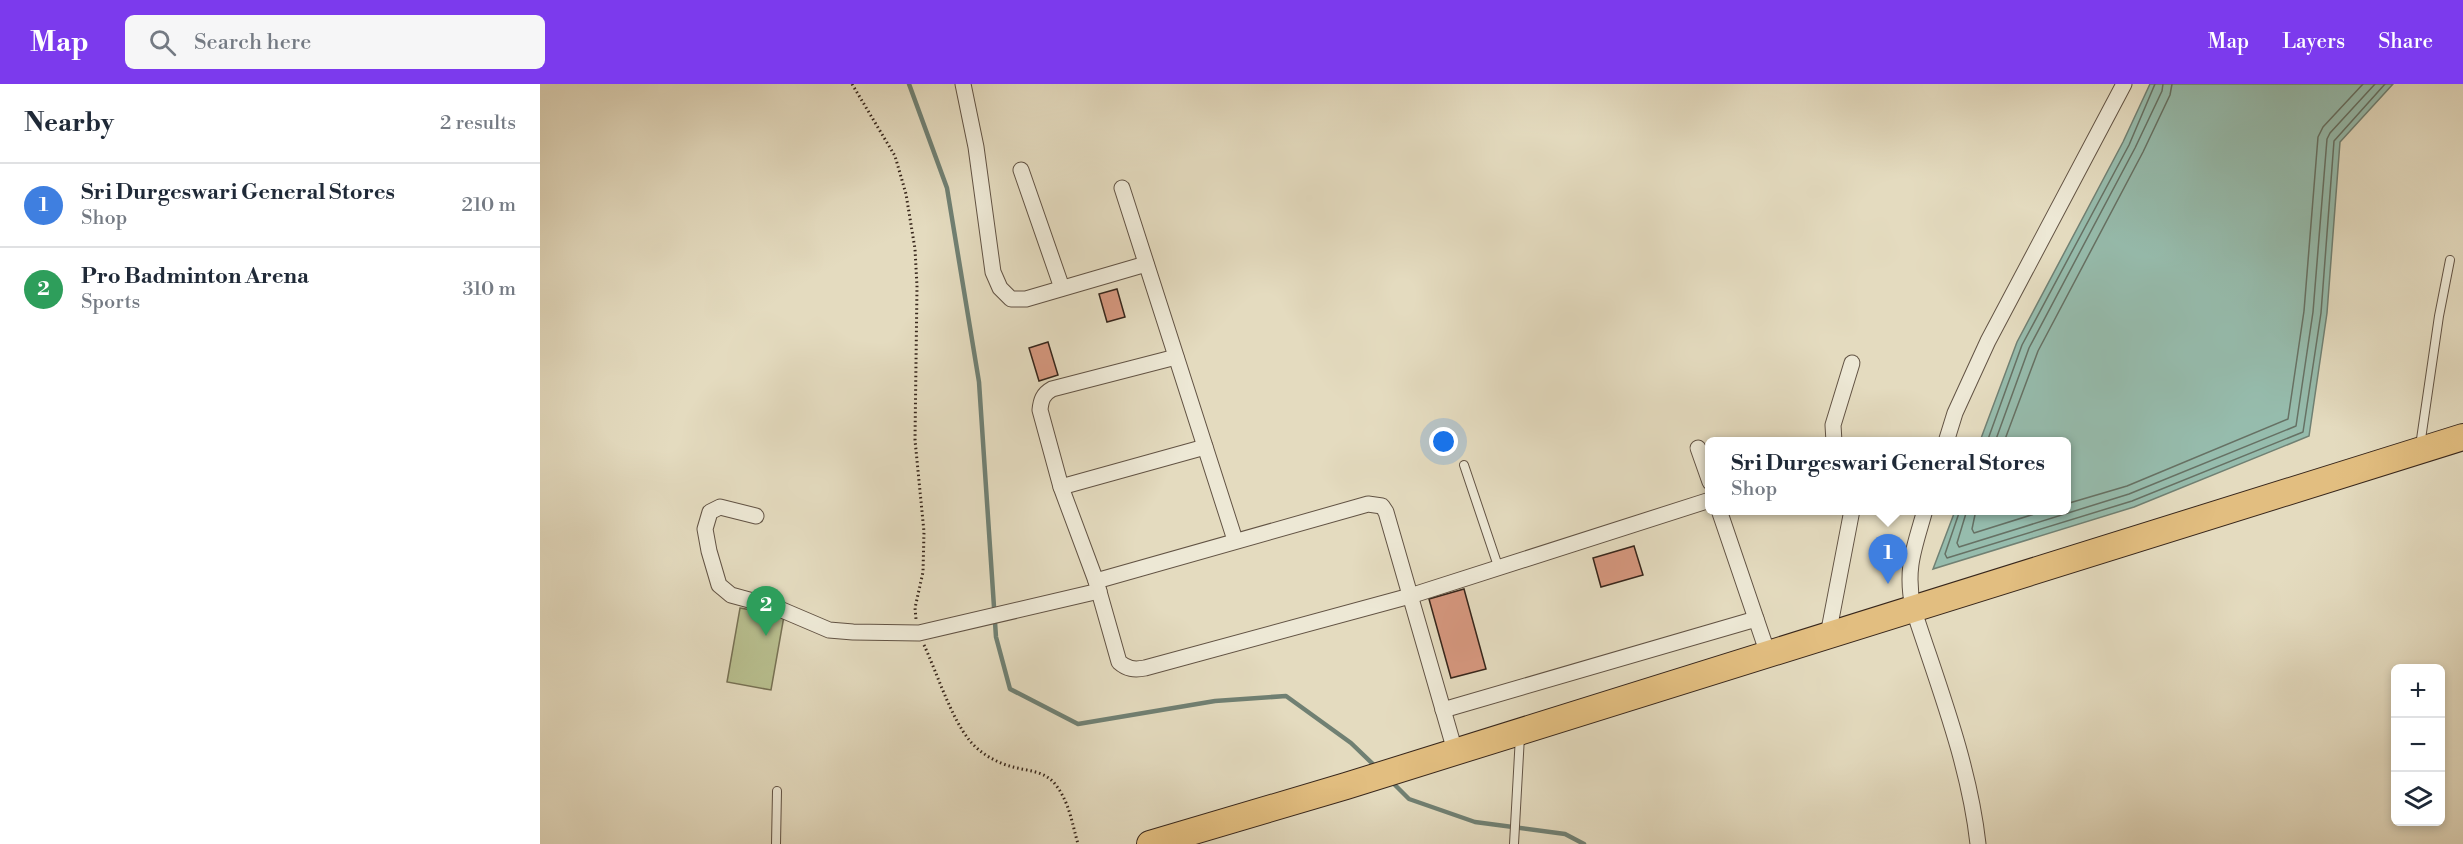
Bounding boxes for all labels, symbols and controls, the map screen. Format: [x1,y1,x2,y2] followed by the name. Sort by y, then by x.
[125,15,545,69] search box
[30,25,89,60] text: Map
[146,26,179,59] icon: search
[194,29,311,56] text: Search here
[2208,29,2249,55] text: Map
[2282,29,2345,55] text: Layers
[2378,29,2433,55] text: Share
[24,107,114,139] text: Nearby
[440,111,516,136] text: 2 results
[81,179,395,206] text: Sri Durgeswari General Stores
[39,193,48,218] text: 1
[461,193,516,218] text: 210 m
[81,206,127,231] text: Shop
[81,263,309,290] text: Pro Badminton Arena
[37,277,50,302] text: 2
[463,277,516,302] text: 310 m
[81,290,140,315] text: Sports
[1429,427,1458,456] your location
[1705,437,2071,515] popup
[1731,450,2045,477] text: Sri Durgeswari General Stores
[1731,477,1777,502] text: Shop
[1868,534,1908,584] pin: 1
[746,586,786,636] pin: 2
[2391,664,2445,826] map controls
[2391,664,2445,718] button: +
[2391,718,2445,772] button: −
[2391,772,2445,826] button: layers

